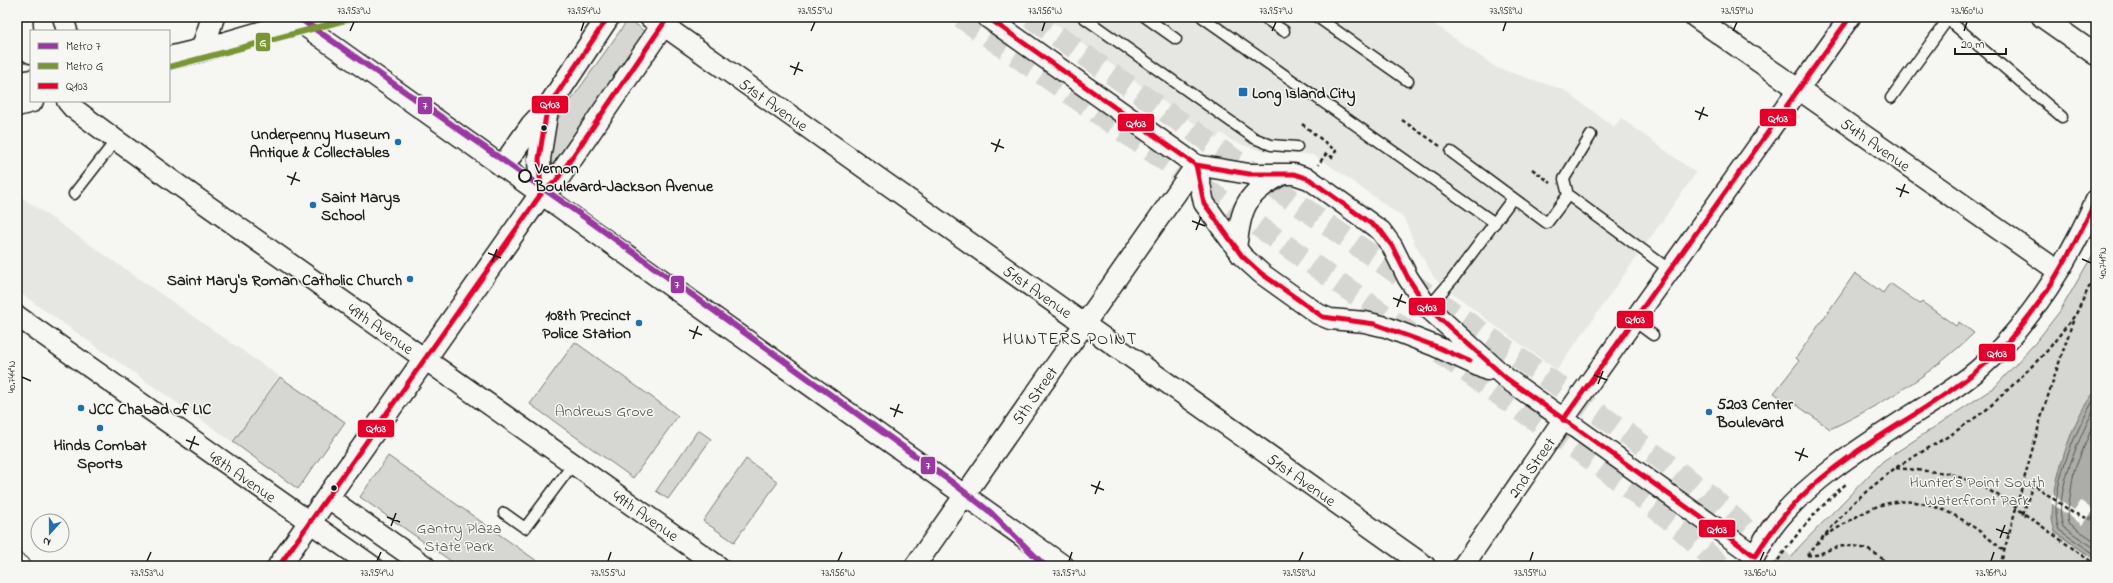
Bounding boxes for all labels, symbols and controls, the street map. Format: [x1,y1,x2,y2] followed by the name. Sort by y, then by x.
[337,4,371,19] text: 73.953°W
[567,4,601,19] text: 73.954°W
[797,4,833,19] text: 73.955°W
[1028,4,1062,19] text: 73.956°W
[1259,4,1293,19] text: 73.957°W
[1489,4,1523,19] text: 73.958°W
[1721,4,1753,19] text: 73.959°W
[1951,4,1983,19] text: 73.960°W
[30,30,170,102] legend
[1955,30,2006,56] scale bar
[255,32,271,52] line badge: G
[260,35,267,51] text: G
[1961,36,1984,54] text: 20 m
[66,38,101,56] text: Metro 7
[66,58,103,76] text: Metro G
[733,73,813,139] street label: 51st Avenue
[66,78,88,96] text: Q103
[1252,82,1355,107] place label: Long Island City
[1237,86,1249,98] marker: Long Island City
[531,95,569,114] line badge: Q103
[417,96,433,115] line badge: 7
[540,97,560,113] text: Q103
[423,98,428,114] text: 7
[1759,108,1797,127] line badge: Q103
[1768,111,1788,127] text: Q103
[1117,113,1155,132] line badge: Q103
[1835,113,1915,179] street label: 54th Avenue
[1126,116,1146,132] text: Q103
[250,123,391,165] place label: Underpenny Museum Antique & Collectables
[539,123,549,133] unlabelled marker
[393,137,403,147] marker: Underpenny Museum Antique & Collectables
[534,157,714,199] place label: Vernon Boulevard–Jackson Avenue
[518,169,532,183] marker: Vernon Boulevard–Jackson Avenue
[321,186,400,228] place label: Saint Marys School
[308,200,318,210] marker: Saint Marys School
[2096,247,2111,279] text: 40.741°N
[997,260,1077,326] street label: 51st Avenue
[167,269,402,294] place label: Saint Mary's Roman Catholic Church
[405,274,415,284] marker: Saint Mary's Roman Catholic Church
[670,275,685,294] line badge: 7
[675,277,680,293] text: 7
[1408,297,1446,316] line badge: Q103
[342,298,419,362] street label: 49th Avenue
[1417,300,1437,316] text: Q103
[542,304,632,346] place label: 108th Precinct Police Station
[1616,310,1654,329] line badge: Q103
[1625,312,1645,328] text: Q103
[634,318,644,328] marker: 108th Precinct Police Station
[1003,327,1137,352] district label: HUNTERS POINT
[1978,343,2016,362] line badge: Q103
[1987,346,2007,362] text: Q103
[5,361,20,393] text: 40.744°N
[1007,362,1065,430] street label: 5th Street
[1716,393,1794,435] place label: 5203 Center Boulevard
[89,398,211,422] place label: JCC Chabad of LIC
[555,400,654,424] park label: Andrews Grove
[76,403,86,413] marker: JCC Chabad of LIC
[1704,407,1714,417] marker: 5203 Center Boulevard
[357,419,395,438] line badge: Q103
[366,421,386,437] text: Q103
[95,423,105,433] marker: Hinds Combat Sports
[1503,432,1563,503] street label: 2nd Street
[53,434,147,476] place label: Hinds Combat Sports
[203,446,281,510] street label: 48th Avenue
[1261,448,1341,514] street label: 51st Avenue
[920,456,936,475] line badge: 7
[926,458,931,474] text: 7
[1909,471,2045,513] park label: Hunter’s Point South Waterfront Park
[329,483,339,493] unlabelled marker
[607,485,684,549] street label: 49th Avenue
[30,513,70,553] north arrow
[417,517,501,559] park label: Gantry Plaza State Park
[1698,519,1736,538] line badge: Q103
[1707,522,1727,538] text: Q103
[40,533,53,550] text: N
[130,566,164,581] text: 73.953°W
[360,566,394,581] text: 73.954°W
[590,566,626,581] text: 73.955°W
[821,566,855,581] text: 73.956°W
[1052,566,1086,581] text: 73.957°W
[1282,566,1316,581] text: 73.958°W
[1514,566,1546,581] text: 73.959°W
[1744,566,1776,581] text: 73.960°W
[1975,566,2007,581] text: 73.961°W

